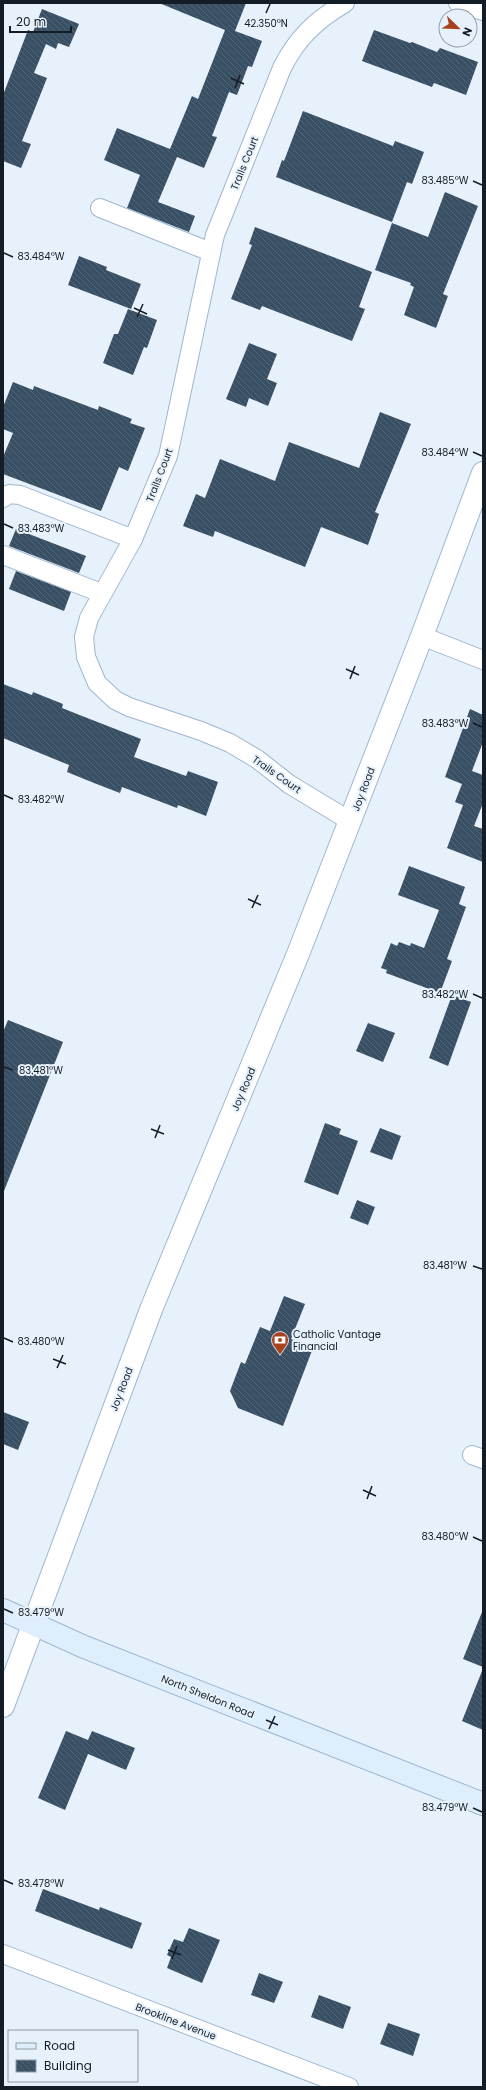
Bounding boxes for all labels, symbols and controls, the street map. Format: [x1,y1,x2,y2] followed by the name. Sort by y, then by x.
[10,8,71,34] scale bar
[438,8,478,48] north arrow
[16,13,46,30] text: 20 m
[244,16,288,31] text: 42.350°N
[458,25,476,39] text: N
[227,134,262,192] street label: Trails Court
[421,173,469,188] text: 83.485°W
[17,249,65,264] text: 83.484°W
[421,445,469,460] text: 83.484°W
[142,446,177,504] street label: Trails Court
[18,521,65,536] text: 83.483°W
[422,716,469,731] text: 83.483°W
[249,752,304,797] street label: Trails Court
[348,765,379,813] street label: Joy Road
[18,792,64,807] text: 83.482°W
[422,987,468,1002] text: 83.482°W
[19,1063,63,1078] text: 83.481°W
[228,1065,259,1113] street label: Joy Road
[423,1258,467,1273] text: 83.481°W
[293,1327,381,1354] place label: Catholic Vantage Financial
[270,1330,290,1355] bank icon: Catholic Vantage Financial
[17,1334,65,1349] text: 83.480°W
[106,1365,137,1413] street label: Joy Road
[421,1529,469,1544] text: 83.480°W
[18,1605,64,1620] text: 83.479°W
[159,1671,257,1722] street label: North Sheldon Road
[422,1800,468,1815] text: 83.479°W
[18,1876,64,1891] text: 83.478°W
[133,1999,218,2044] street label: Brookline Avenue
[8,2030,138,2082] legend
[44,2037,75,2054] text: Road
[44,2057,92,2074] text: Building

